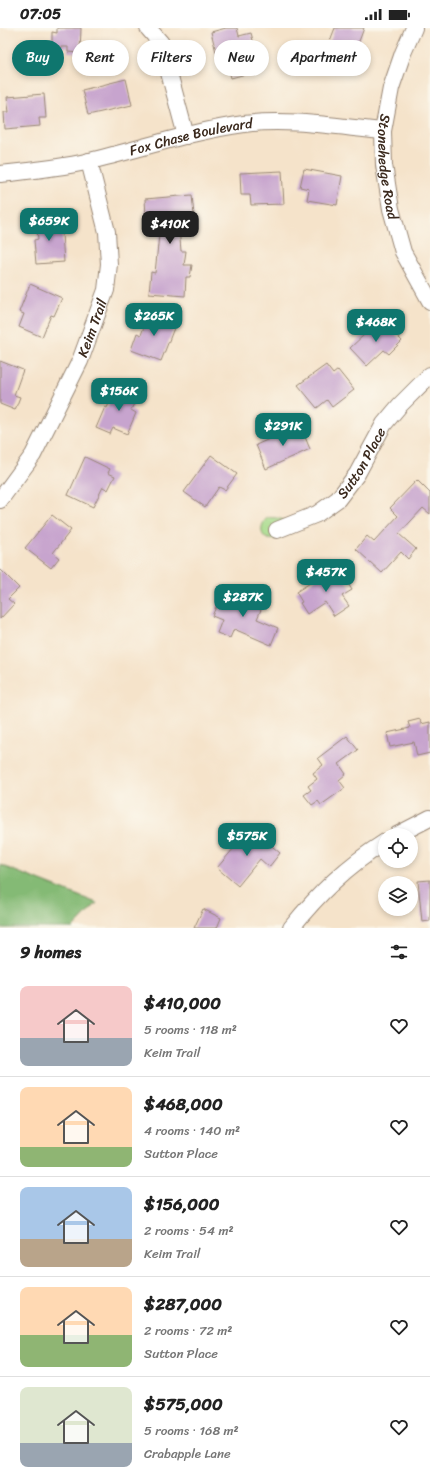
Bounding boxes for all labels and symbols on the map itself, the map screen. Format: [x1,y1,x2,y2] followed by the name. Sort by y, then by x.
[127,111,255,163] street label: Fox Chase Boulevard
[370,112,406,224] street label: Stonehedge Road
[21,208,77,242] pin: $659K
[142,211,198,245] pin: $410K
[70,294,115,361] street label: Keim Trail
[126,303,182,337] pin: $265K
[348,309,404,343] pin: $468K
[91,378,147,412] pin: $156K
[255,413,311,447] pin: $291K
[330,423,393,504] street label: Sutton Place
[298,559,354,593] pin: $457K
[215,584,271,618] pin: $287K
[219,823,275,857] pin: $575K

